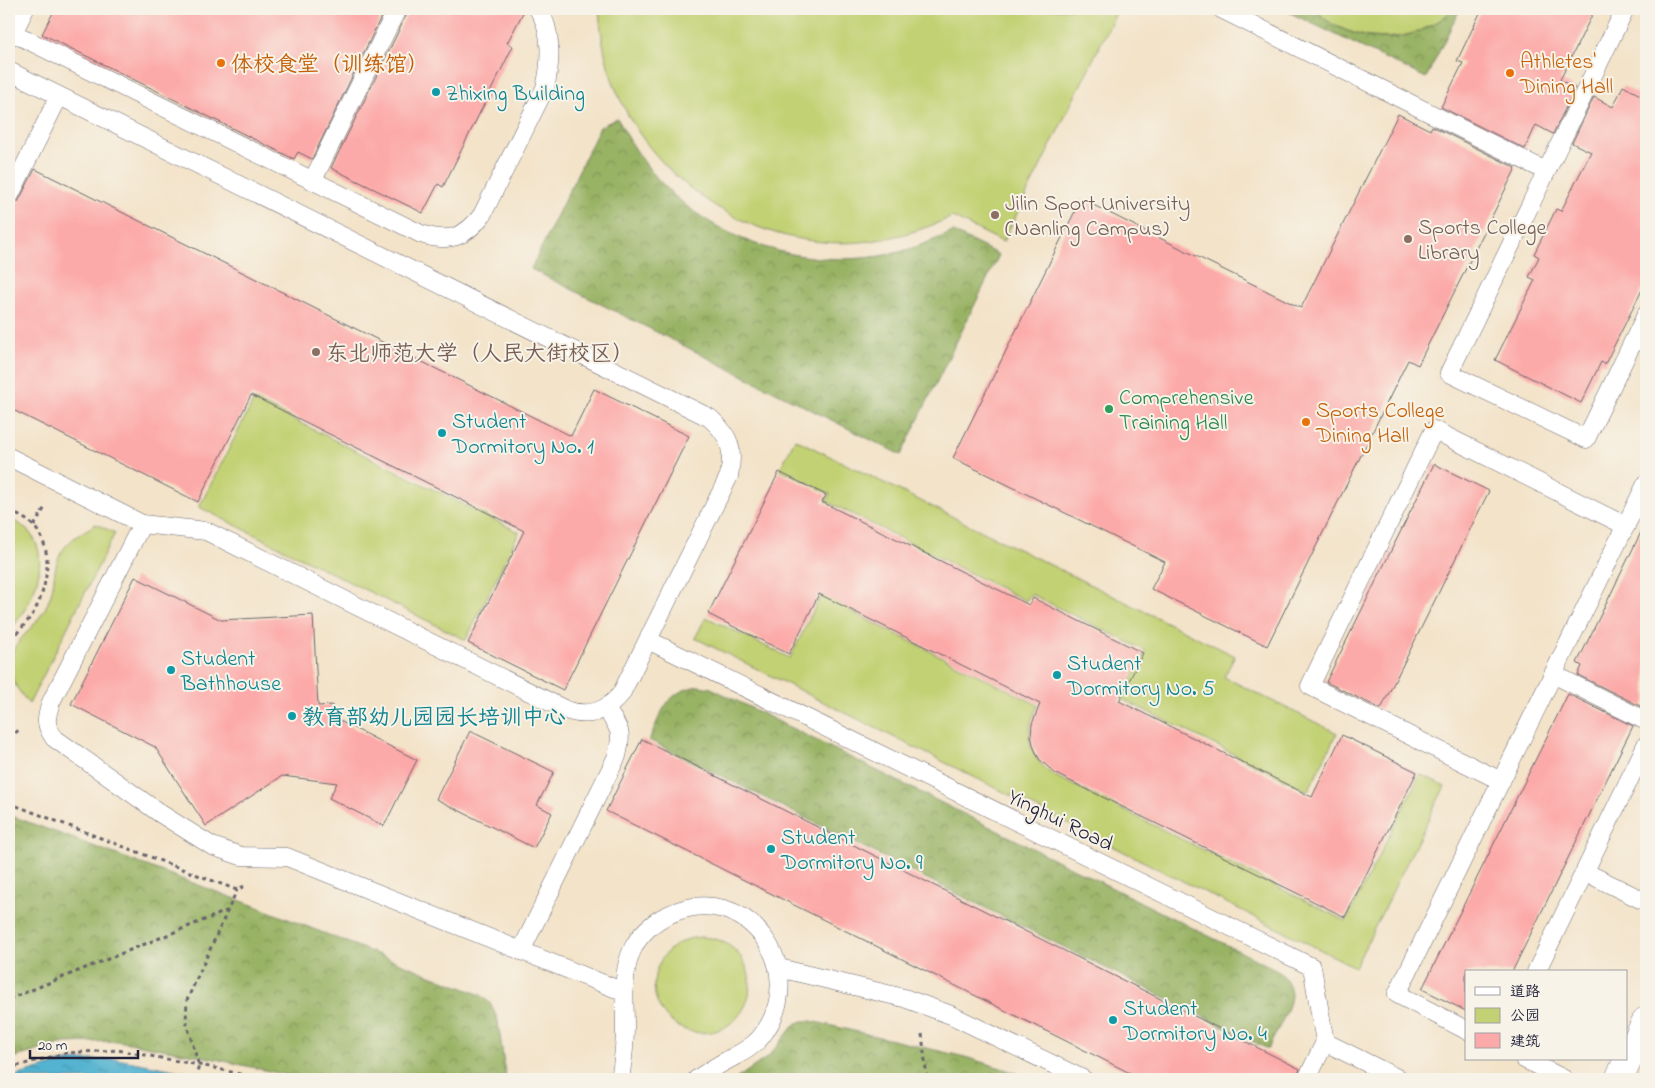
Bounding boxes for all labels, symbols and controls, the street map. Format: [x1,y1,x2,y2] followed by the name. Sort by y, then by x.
[1519,47,1613,105] place label: Athletes' Dining Hall
[231,50,429,82] place label: 体校食堂（训练馆）
[215,57,227,69] marker: 体校食堂（训练馆）
[1504,67,1516,79] marker: Athletes' Dining Hall
[446,79,585,112] place label: Zhixing Building
[430,86,442,98] marker: Zhixing Building
[1005,189,1190,247] place label: Jilin Sport University (Nanling Campus)
[989,209,1001,221] marker: Jilin Sport University (Nanling Campus)
[1418,213,1546,271] place label: Sports College Library
[1402,233,1414,245] marker: Sports College Library
[326,339,634,371] place label: 东北师范大学（人民大街校区）
[310,346,322,358] marker: 东北师范大学（人民大街校区）
[1119,383,1254,441] place label: Comprehensive Training Hall
[1315,396,1444,454] place label: Sports College Dining Hall
[1103,403,1115,415] marker: Comprehensive Training Hall
[451,407,594,465] place label: Student Dormitory No. 1
[1300,416,1312,428] marker: Sports College Dining Hall
[436,427,448,439] marker: Student Dormitory No. 1
[180,644,281,701] place label: Student Bathhouse
[1066,649,1215,707] place label: Student Dormitory No. 5
[165,664,177,676] marker: Student Bathhouse
[1051,669,1063,681] marker: Student Dormitory No. 5
[302,703,566,735] place label: 教育部幼儿园园长培训中心
[286,710,298,722] marker: 教育部幼儿园园长培训中心
[1001,782,1118,862] street label: Yinghui Road
[780,823,923,881] place label: Student Dormitory No. 9
[765,843,777,855] marker: Student Dormitory No. 9
[1465,970,1628,1060] legend
[1510,981,1540,1003] text: 道路
[1122,994,1267,1052] place label: Student Dormitory No. 4
[1510,1005,1540,1027] text: 公园
[1107,1014,1119,1026] marker: Student Dormitory No. 4
[30,1028,138,1060] scale bar
[1510,1031,1540,1053] text: 建筑
[38,1035,68,1057] text: 20 m

